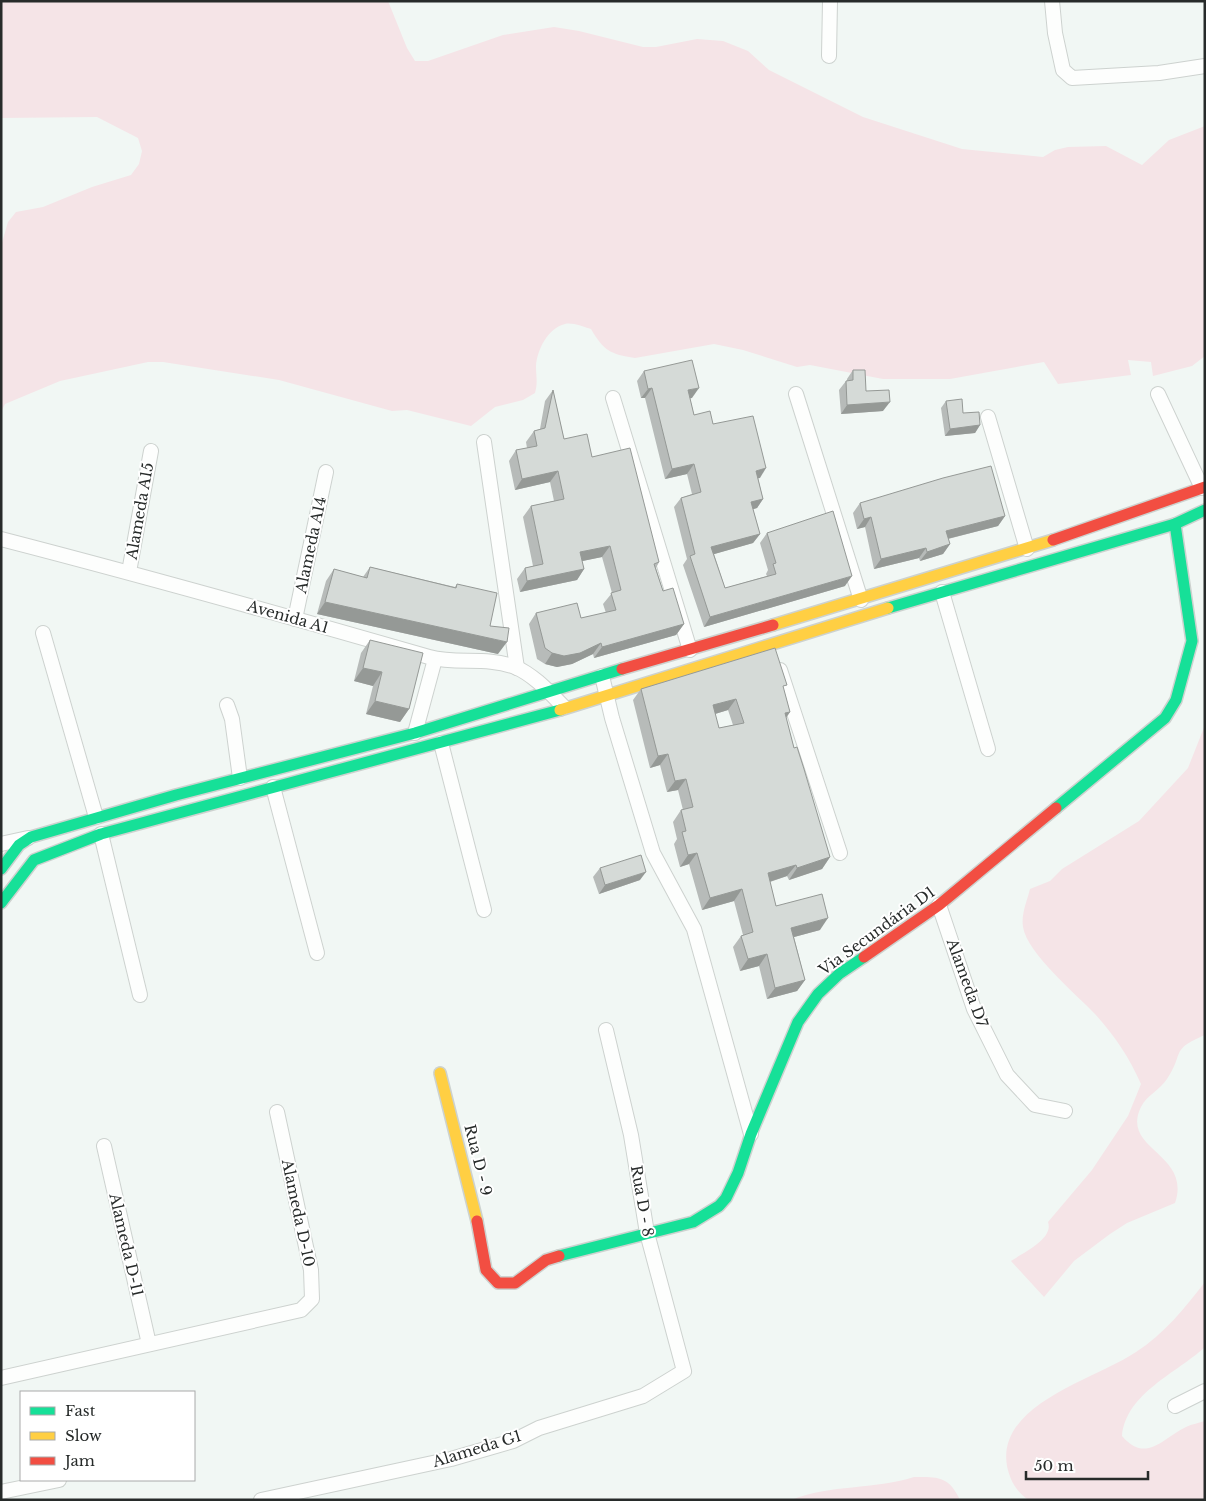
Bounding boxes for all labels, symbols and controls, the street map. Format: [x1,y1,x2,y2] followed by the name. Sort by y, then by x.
[121,461,157,562] street label: Alameda A15
[291,495,330,596] street label: Alameda A14
[244,596,331,637] street label: Avenida A1
[814,882,939,980] street label: Via Secundária D1
[942,935,992,1030] street label: Alameda D7
[460,1122,497,1197] street label: Rua D - 9
[278,1156,319,1268] street label: Alameda D-10
[627,1164,658,1238] street label: Rua D - 8
[105,1190,148,1298] street label: Alameda D-11
[20,1391,195,1481] legend
[65,1401,96,1420] text: Fast
[65,1426,102,1445] text: Slow
[429,1426,524,1471] street label: Alameda G1
[1026,1448,1148,1480] scale bar
[63,1451,95,1470] text: Jam
[1034,1456,1074,1475] text: 50 m

